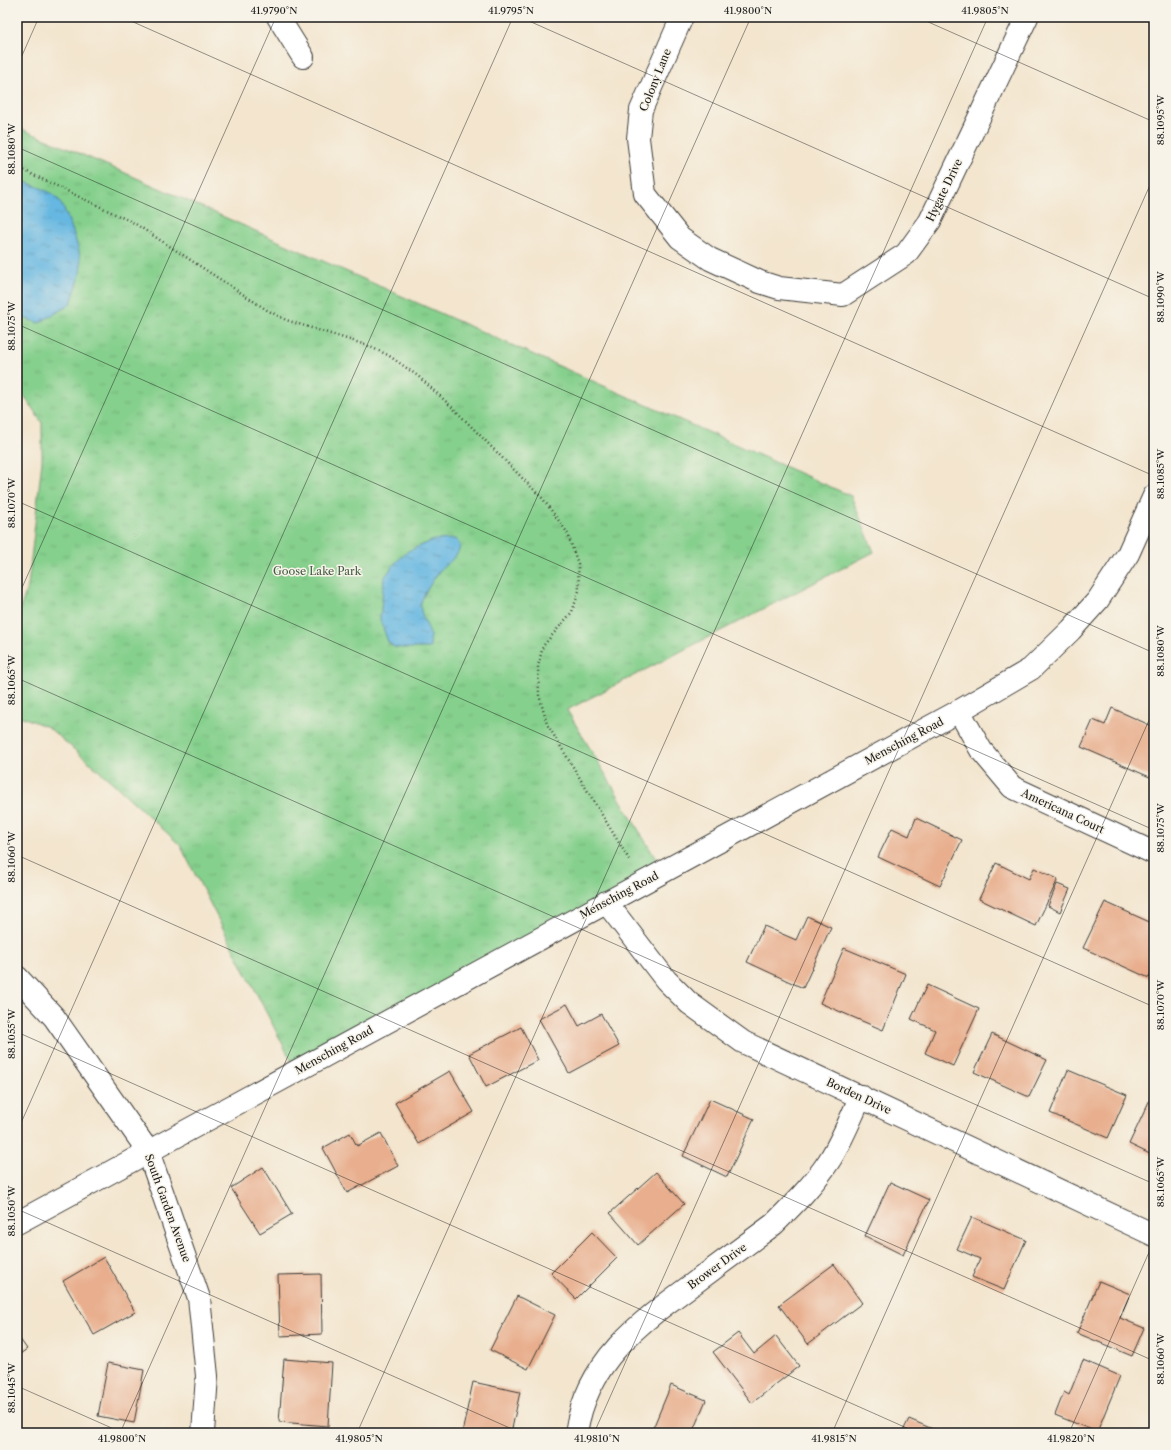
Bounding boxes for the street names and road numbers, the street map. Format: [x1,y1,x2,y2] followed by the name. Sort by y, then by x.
[636,46,674,114] street label: Colony Lane
[923,156,965,224] street label: Hygate Drive
[862,714,946,768] street label: Mensching Road
[1018,785,1107,836] street label: Americana Court
[577,868,661,922] street label: Mensching Road
[292,1023,376,1077] street label: Mensching Road
[824,1075,894,1117] street label: Borden Drive
[142,1152,194,1264] street label: South Garden Avenue
[685,1240,749,1292] street label: Brower Drive

